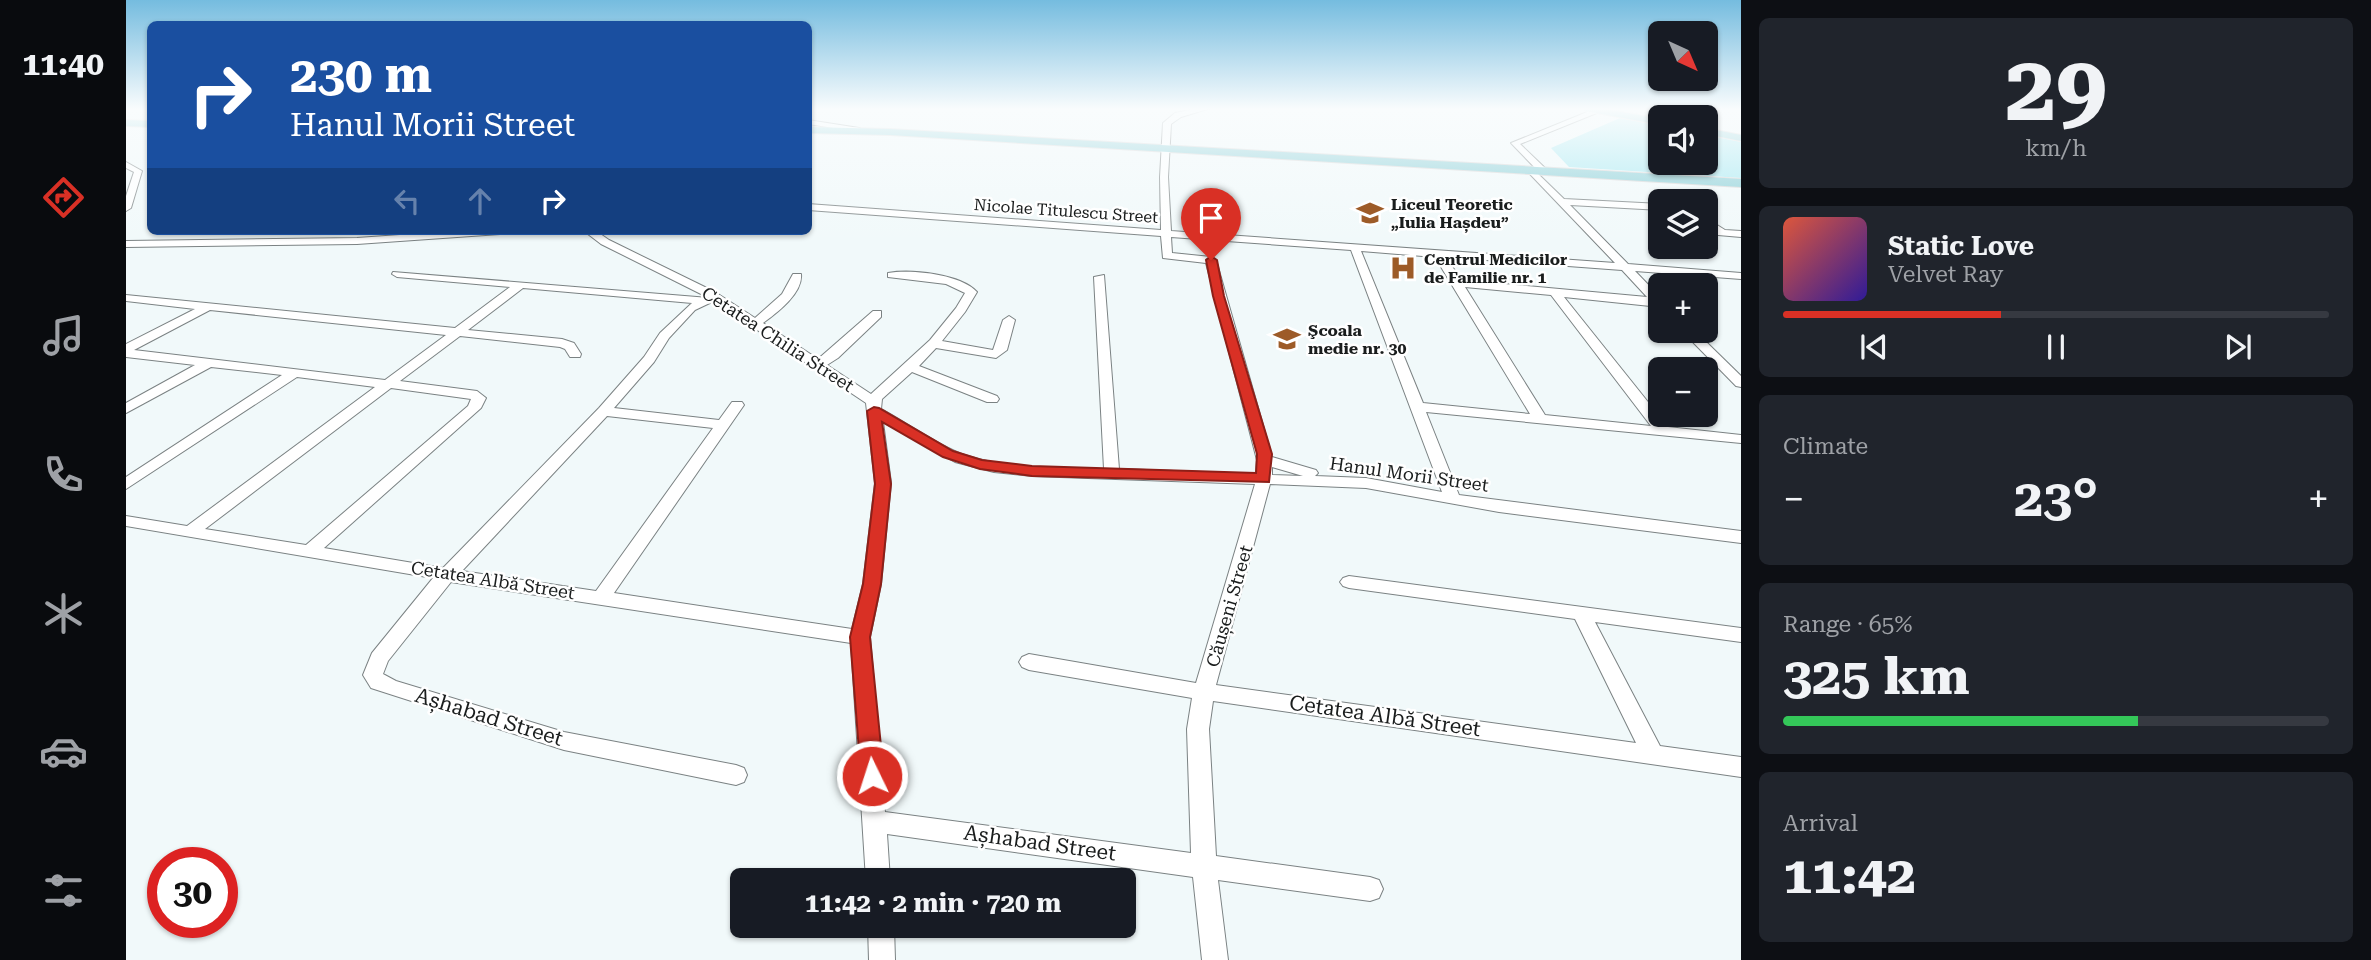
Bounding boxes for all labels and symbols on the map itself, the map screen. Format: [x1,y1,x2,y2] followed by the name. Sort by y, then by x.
[1648,21,1718,91] north arrow
[1181,188,1241,260] pin
[973,195,1159,227] street label: Nicolae Titulescu Street
[1391,195,1513,233] place label: Liceul Teoretic „Iulia Hașdeu”
[1355,198,1385,228] school or university icon: Liceul Teoretic „Iulia Hașdeu”
[1424,250,1567,287] place label: Centrul Medicilor de Familie nr. 1
[1388,253,1418,283] hospital icon: Centrul Medicilor de Familie nr. 1
[698,282,858,396] street label: Cetatea Chilia Street
[1308,321,1406,358] place label: Şcoala medie nr. 30
[1272,324,1302,354] school or university icon: Şcoala medie nr. 30
[1328,452,1490,496] street label: Hanul Morii Street
[1202,542,1257,670] street label: Căușeni Street
[410,557,577,603] street label: Cetatea Albă Street
[412,683,566,753] street label: Așhabad Street
[1288,691,1482,741] street label: Cetatea Albă Street
[835,739,909,813] position arrow
[962,820,1118,868] street label: Așhabad Street
[147,847,238,938] speed limit sign: 30

